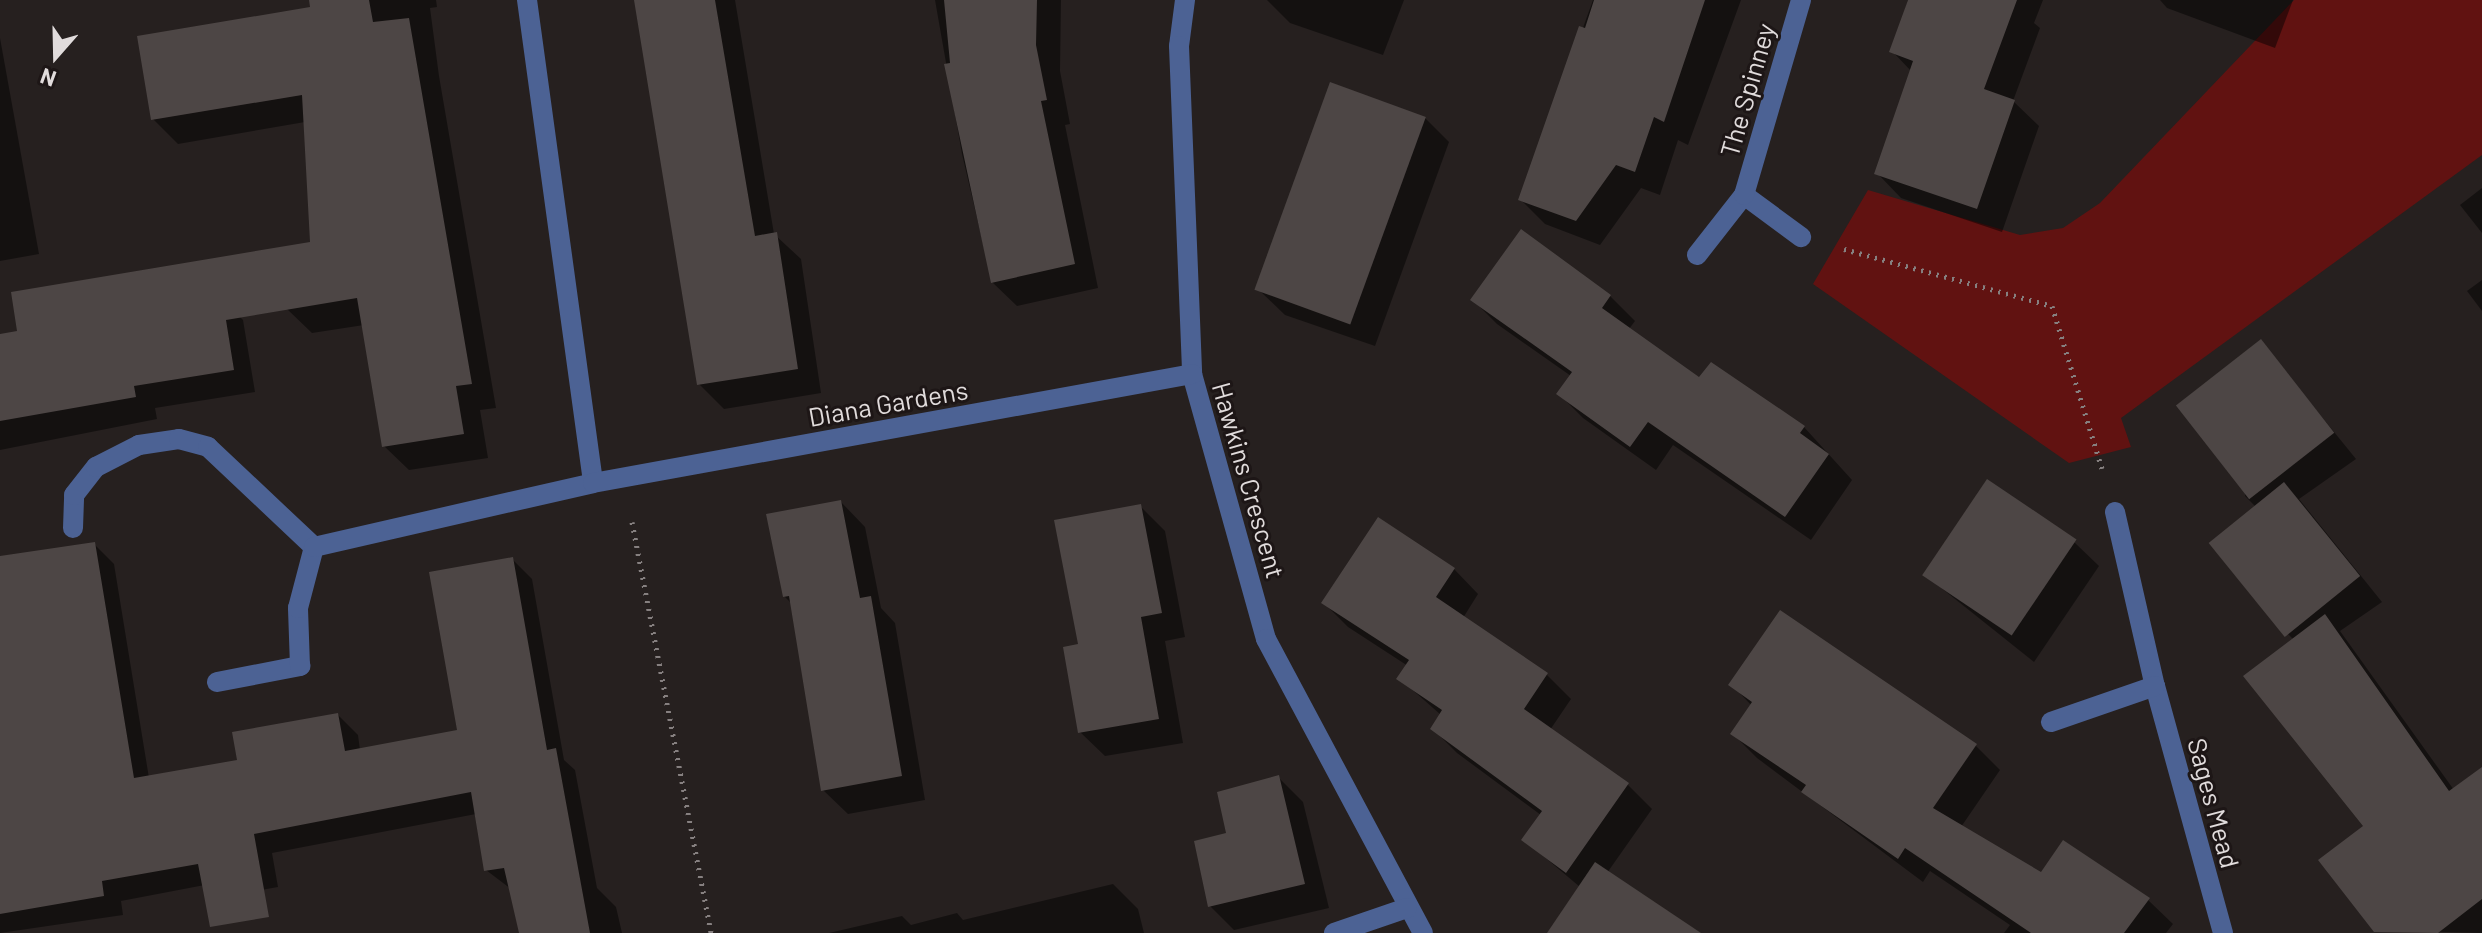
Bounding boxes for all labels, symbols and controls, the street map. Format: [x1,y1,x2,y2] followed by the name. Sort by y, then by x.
[16,16,96,96] north arrow
[1713,20,1781,160] street label: The Spinney
[36,64,59,93] text: N
[806,374,970,432] street label: Diana Gardens
[1206,378,1292,582] street label: Hawkins Crescent
[2182,735,2246,871] street label: Sages Mead

